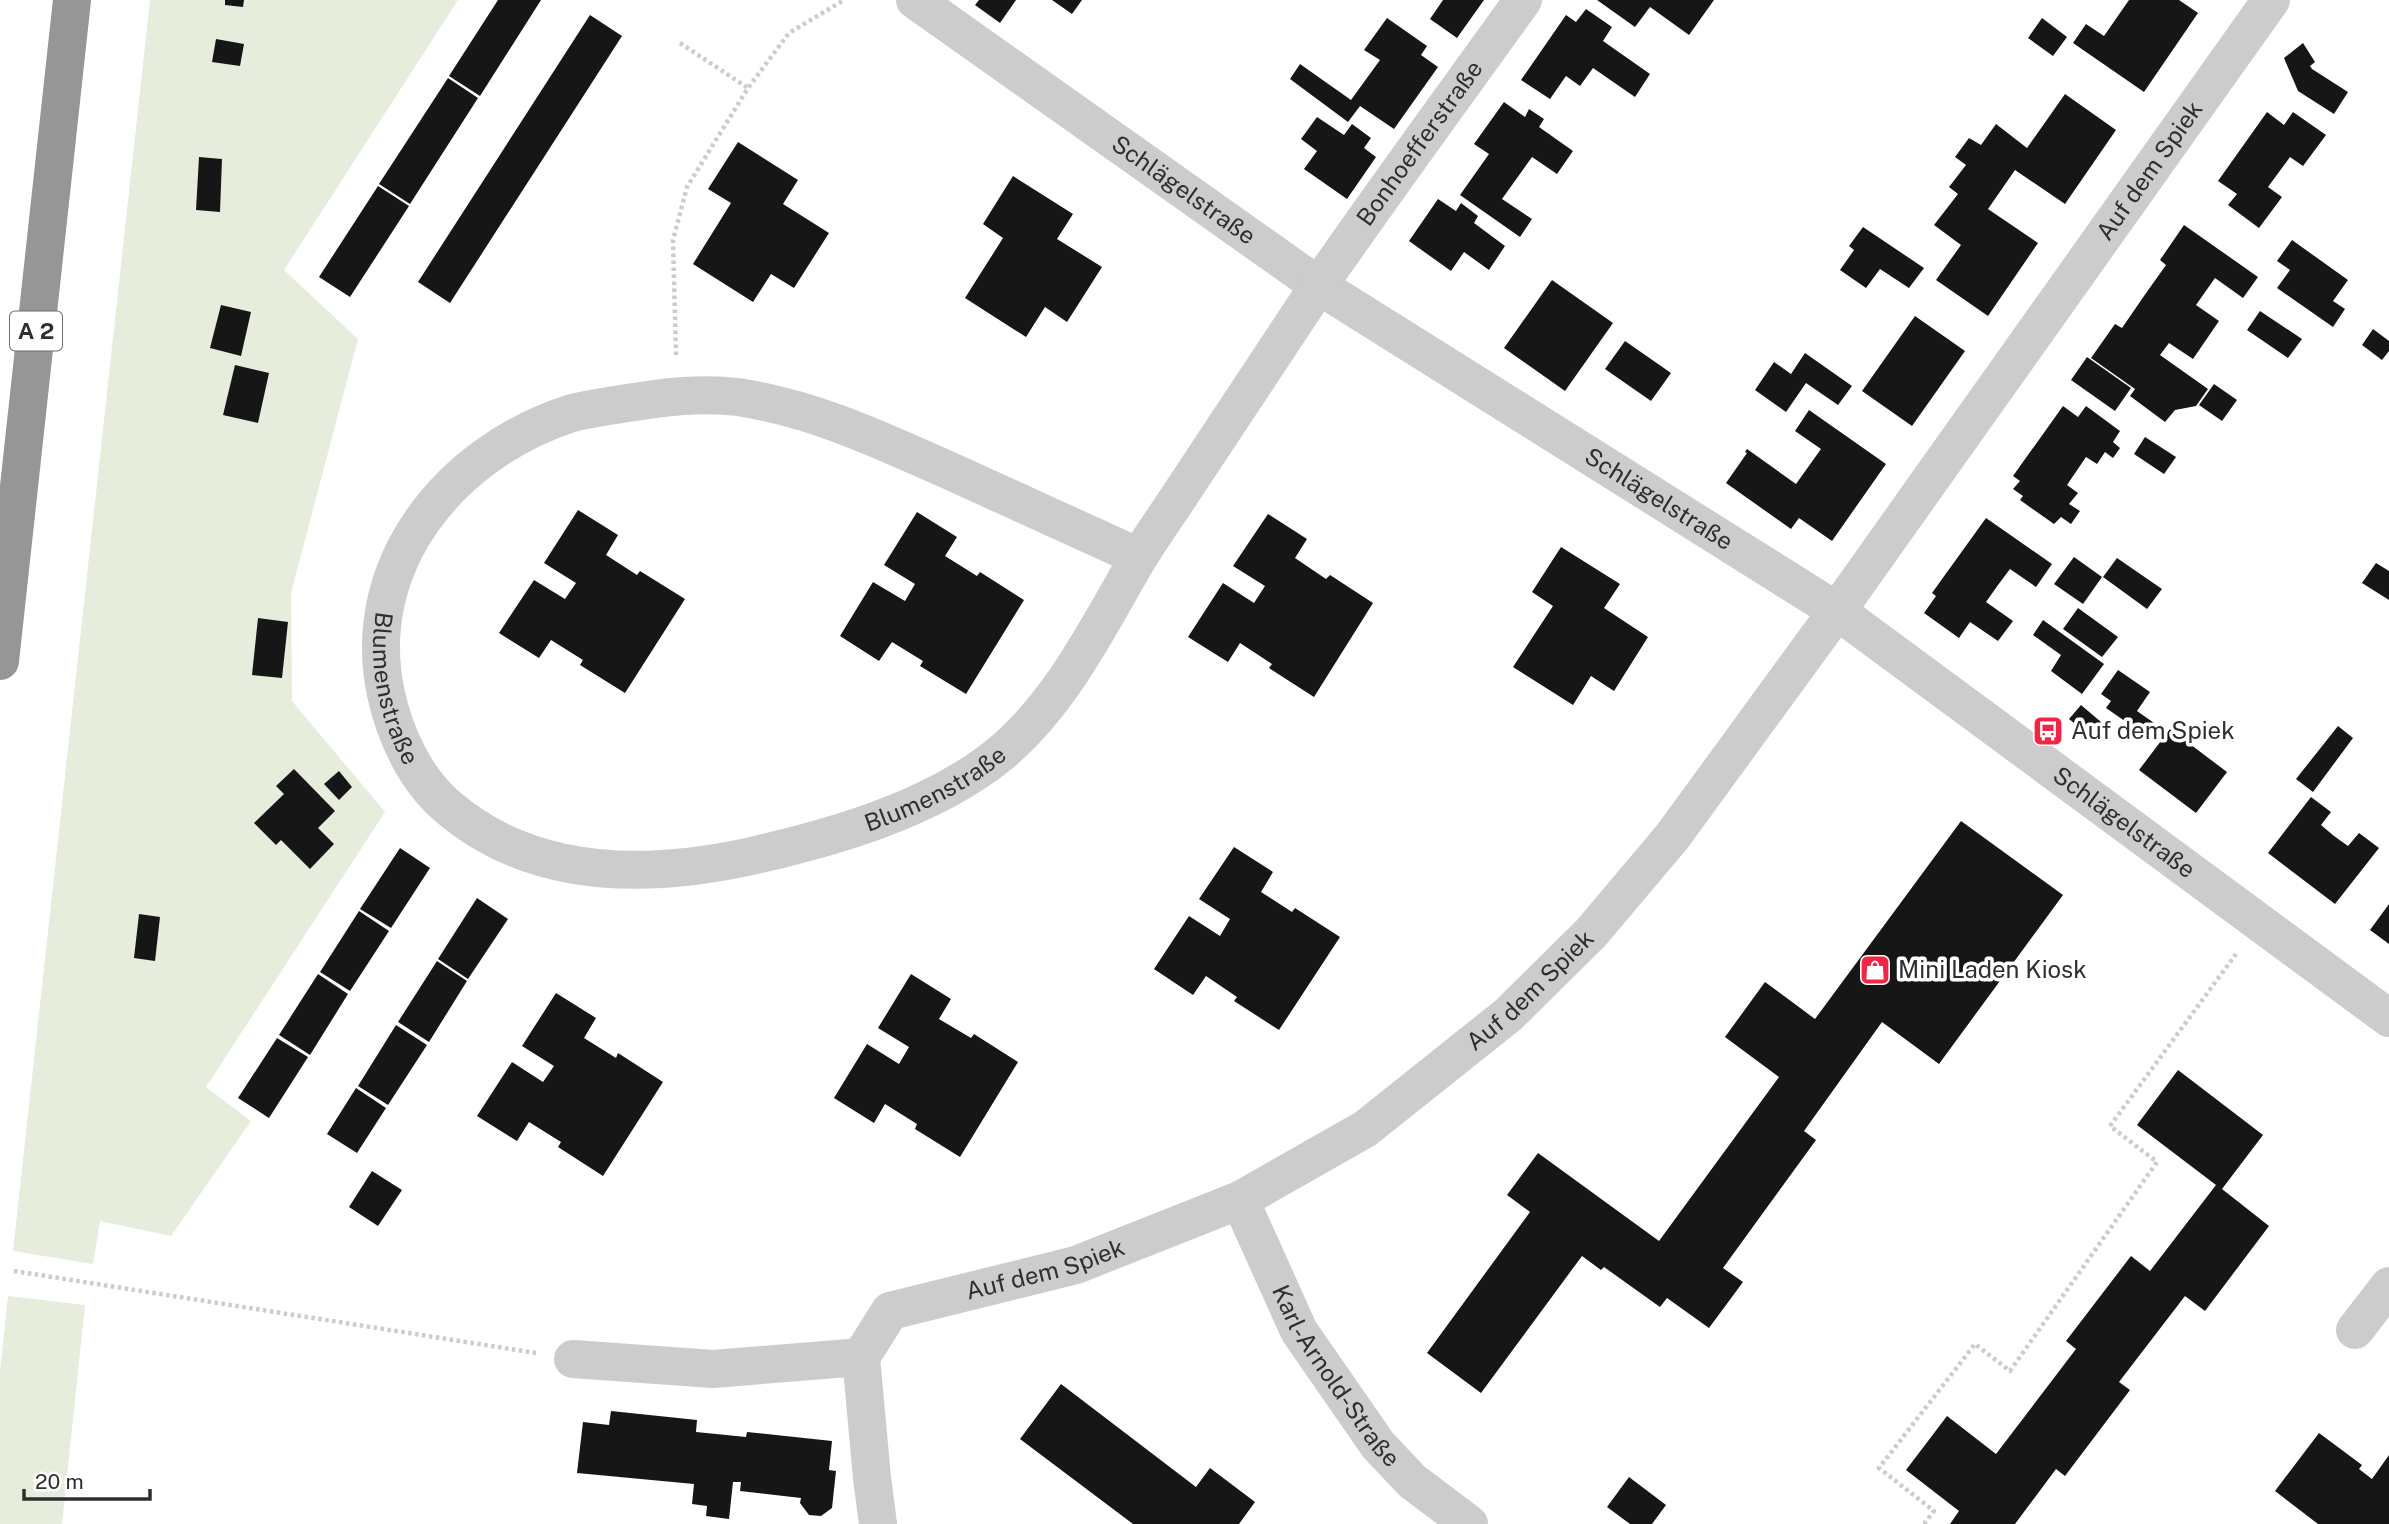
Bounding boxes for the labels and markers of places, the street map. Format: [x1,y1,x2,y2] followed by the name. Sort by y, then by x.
[2031,714,2065,748] bus stop icon: Auf dem Spiek
[2071,716,2235,744] place label: Auf dem Spiek
[1858,953,1892,987] shop icon: Mini Laden Kiosk
[1898,955,2087,983] place label: Mini Laden Kiosk

